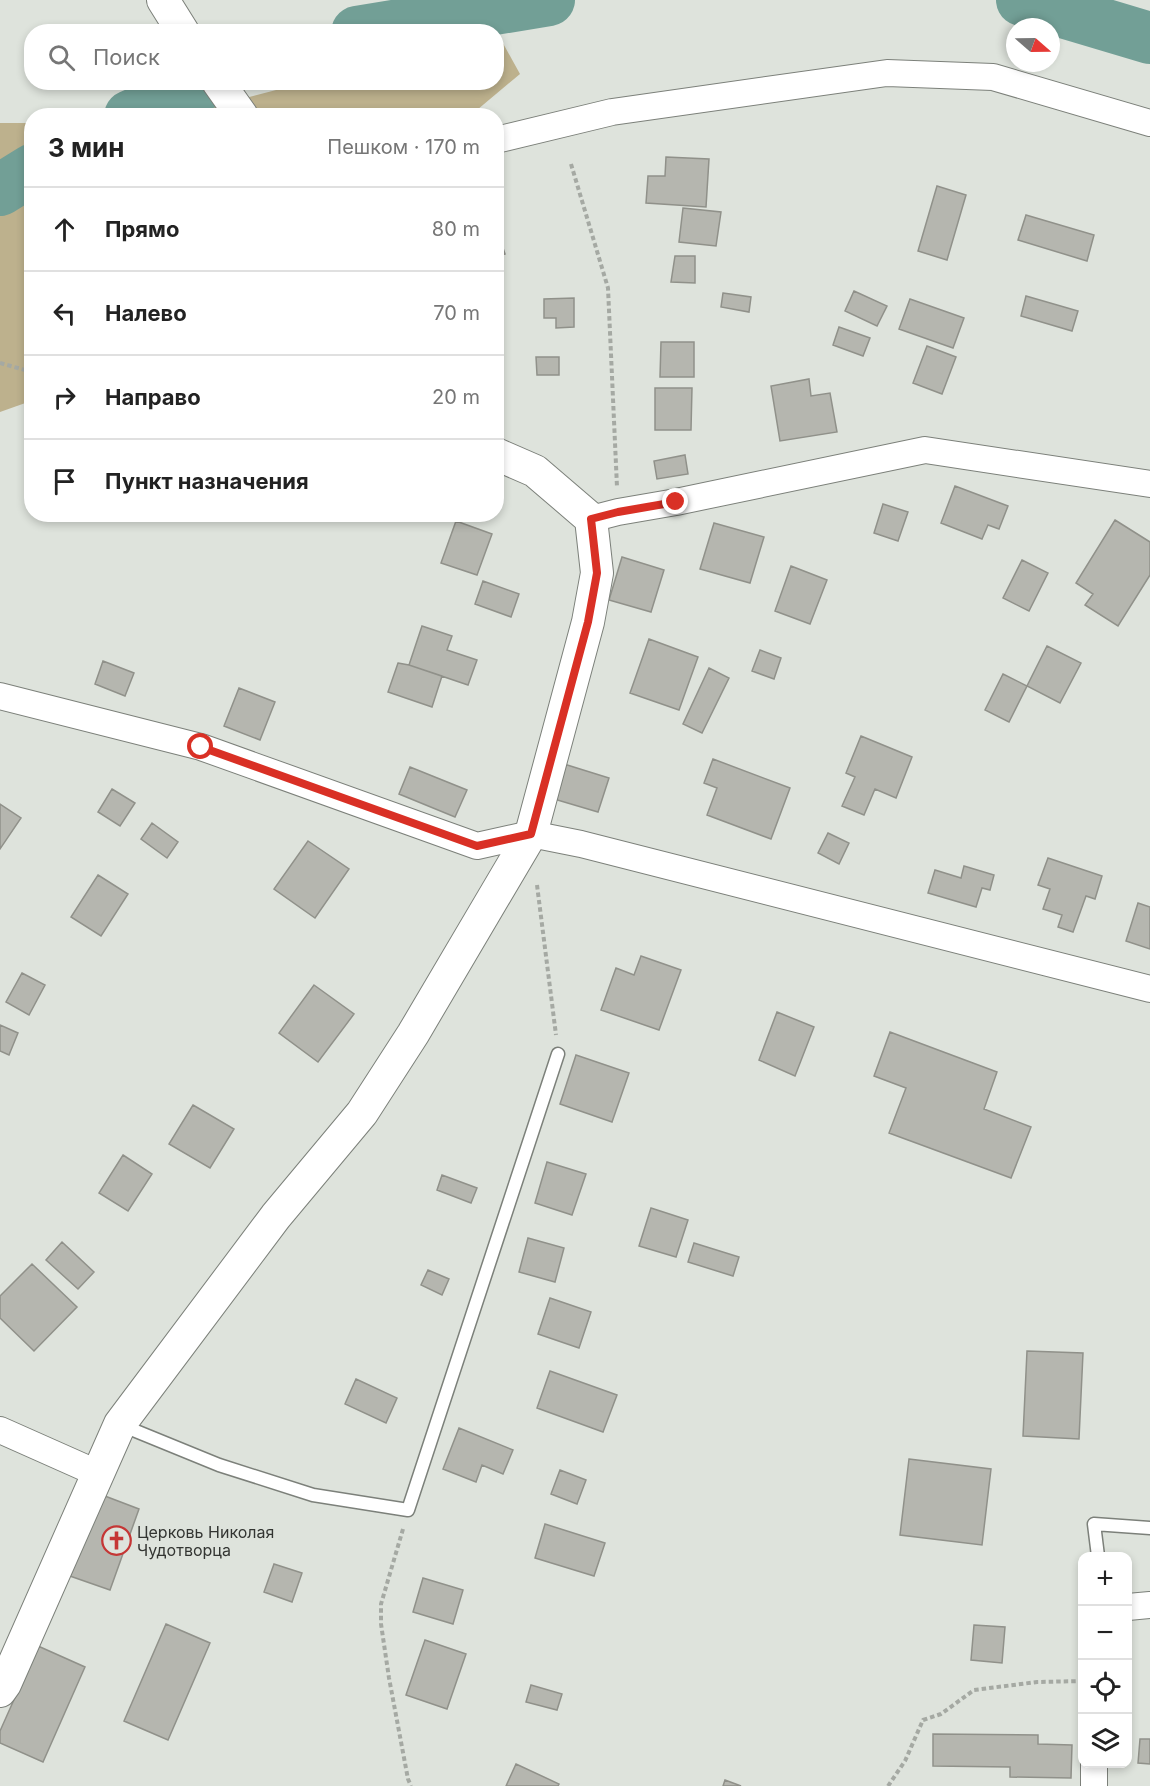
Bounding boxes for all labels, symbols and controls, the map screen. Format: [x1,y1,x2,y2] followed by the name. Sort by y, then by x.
[1006,18,1060,72] north arrow
[24,24,504,90] search box
[45,41,78,74] icon: search
[93,44,160,70] text: Поиск
[48,132,124,163] text: 3 мин
[327,135,480,159] text: Пешком · 170 m
[48,213,81,246] icon: ahead
[105,216,179,242] text: Прямо
[432,217,480,241] text: 80 m
[48,297,81,330] icon: left
[105,300,187,326] text: Налево
[433,301,480,325] text: 70 m
[48,381,81,414] icon: right
[105,384,201,410] text: Направо
[432,385,480,409] text: 20 m
[48,465,81,498] icon: arrive
[105,468,309,494] text: Пункт назначения
[662,488,688,514] route end
[187,733,213,759] route start
[137,1522,274,1560] place label: Церковь Николая Чудотворца
[100,1525,132,1557] church icon: Церковь Николая Чудотворца
[1078,1552,1132,1768] map controls
[1078,1552,1132,1606] button: +
[1078,1606,1132,1660] button: −
[1078,1660,1132,1714] button: locate
[1078,1714,1132,1768] button: layers

